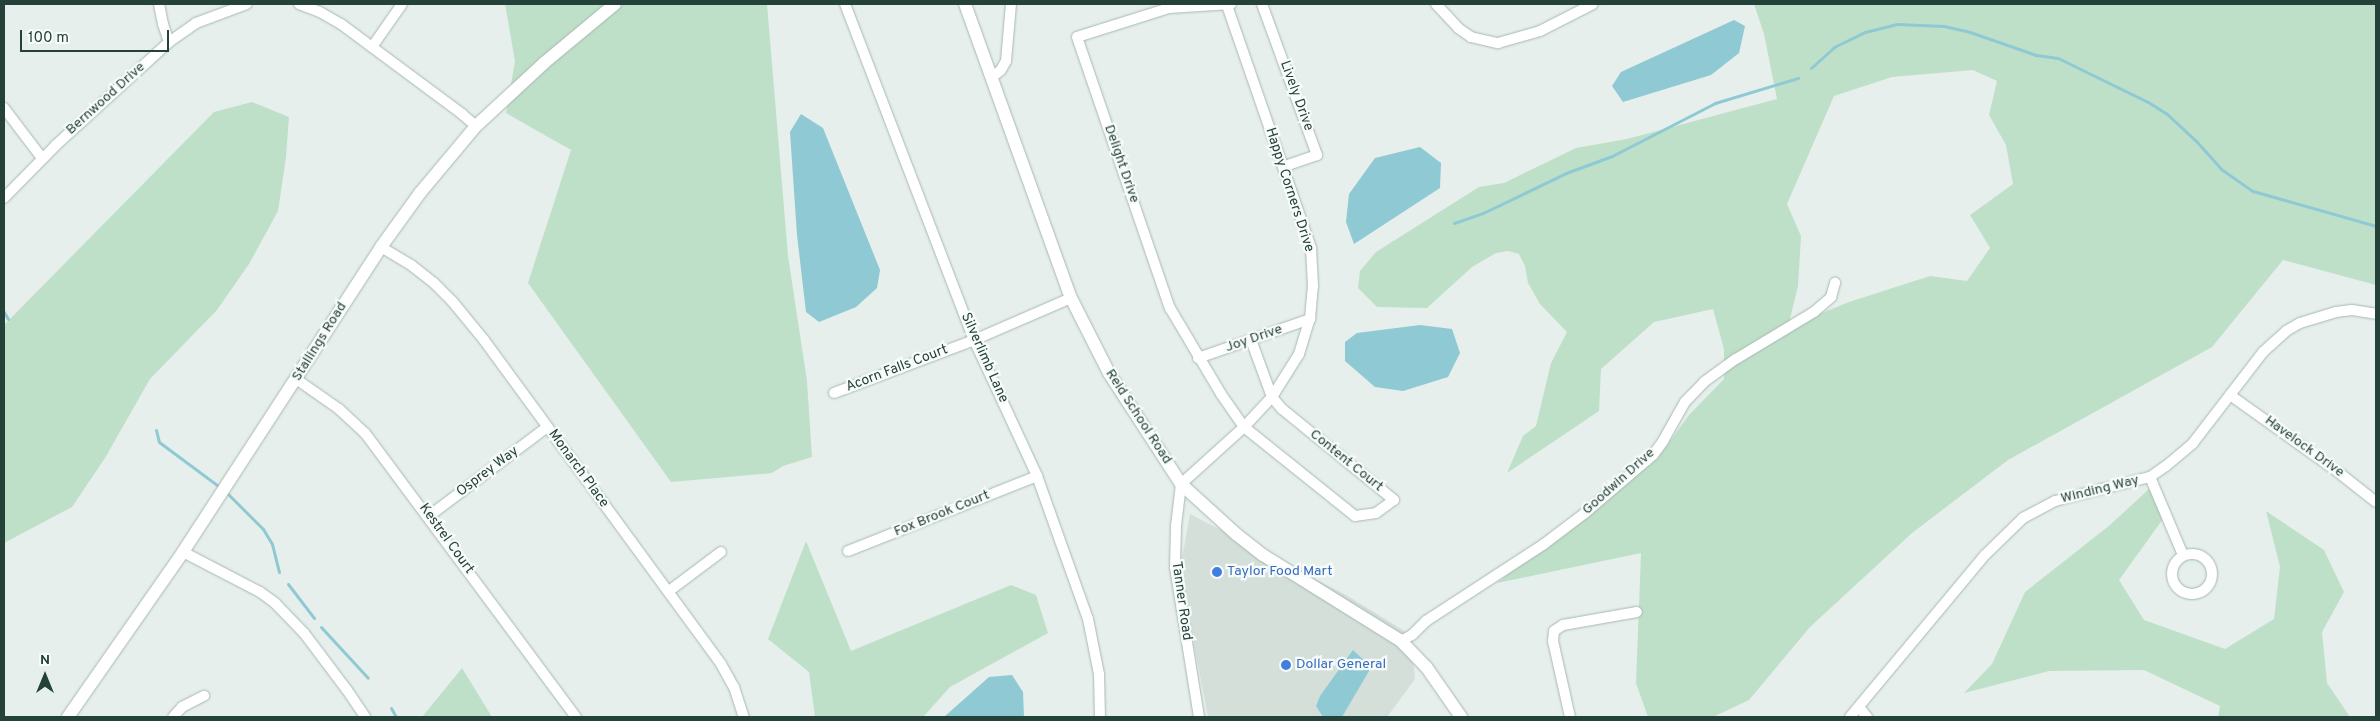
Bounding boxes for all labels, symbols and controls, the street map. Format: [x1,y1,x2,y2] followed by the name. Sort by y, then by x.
[22,20,171,52] scale bar
[28,29,69,48] text: 100 m
[63,59,149,139] street label: Bernwood Drive
[1276,59,1316,133] street label: Lively Drive
[1100,123,1142,205] street label: Delight Drive
[1261,126,1317,254] street label: Happy Corners Drive
[289,299,351,385] street label: Stallings Road
[957,310,1011,406] street label: Silverlimb Lane
[1223,321,1285,357] street label: Joy Drive
[844,342,950,396] street label: Acorn Falls Court
[1101,366,1175,468] street label: Reid School Road
[2261,413,2347,481] street label: Havelock Drive
[1306,426,1386,496] street label: Content Court
[544,427,612,511] street label: Monarch Place
[454,443,522,501] street label: Osprey Way
[1579,445,1659,519] street label: Goodwin Drive
[2059,472,2141,508] street label: Winding Way
[892,487,992,541] street label: Fox Brook Court
[415,501,477,577] street label: Kestrel Court
[1167,560,1195,642] street label: Tanner Road
[1227,564,1332,580] place label: Taylor Food Mart
[1211,566,1223,578] marker: Taylor Food Mart
[20,651,70,701] north arrow
[40,652,50,669] text: N
[1296,657,1386,673] place label: Dollar General
[1280,659,1292,671] marker: Dollar General

